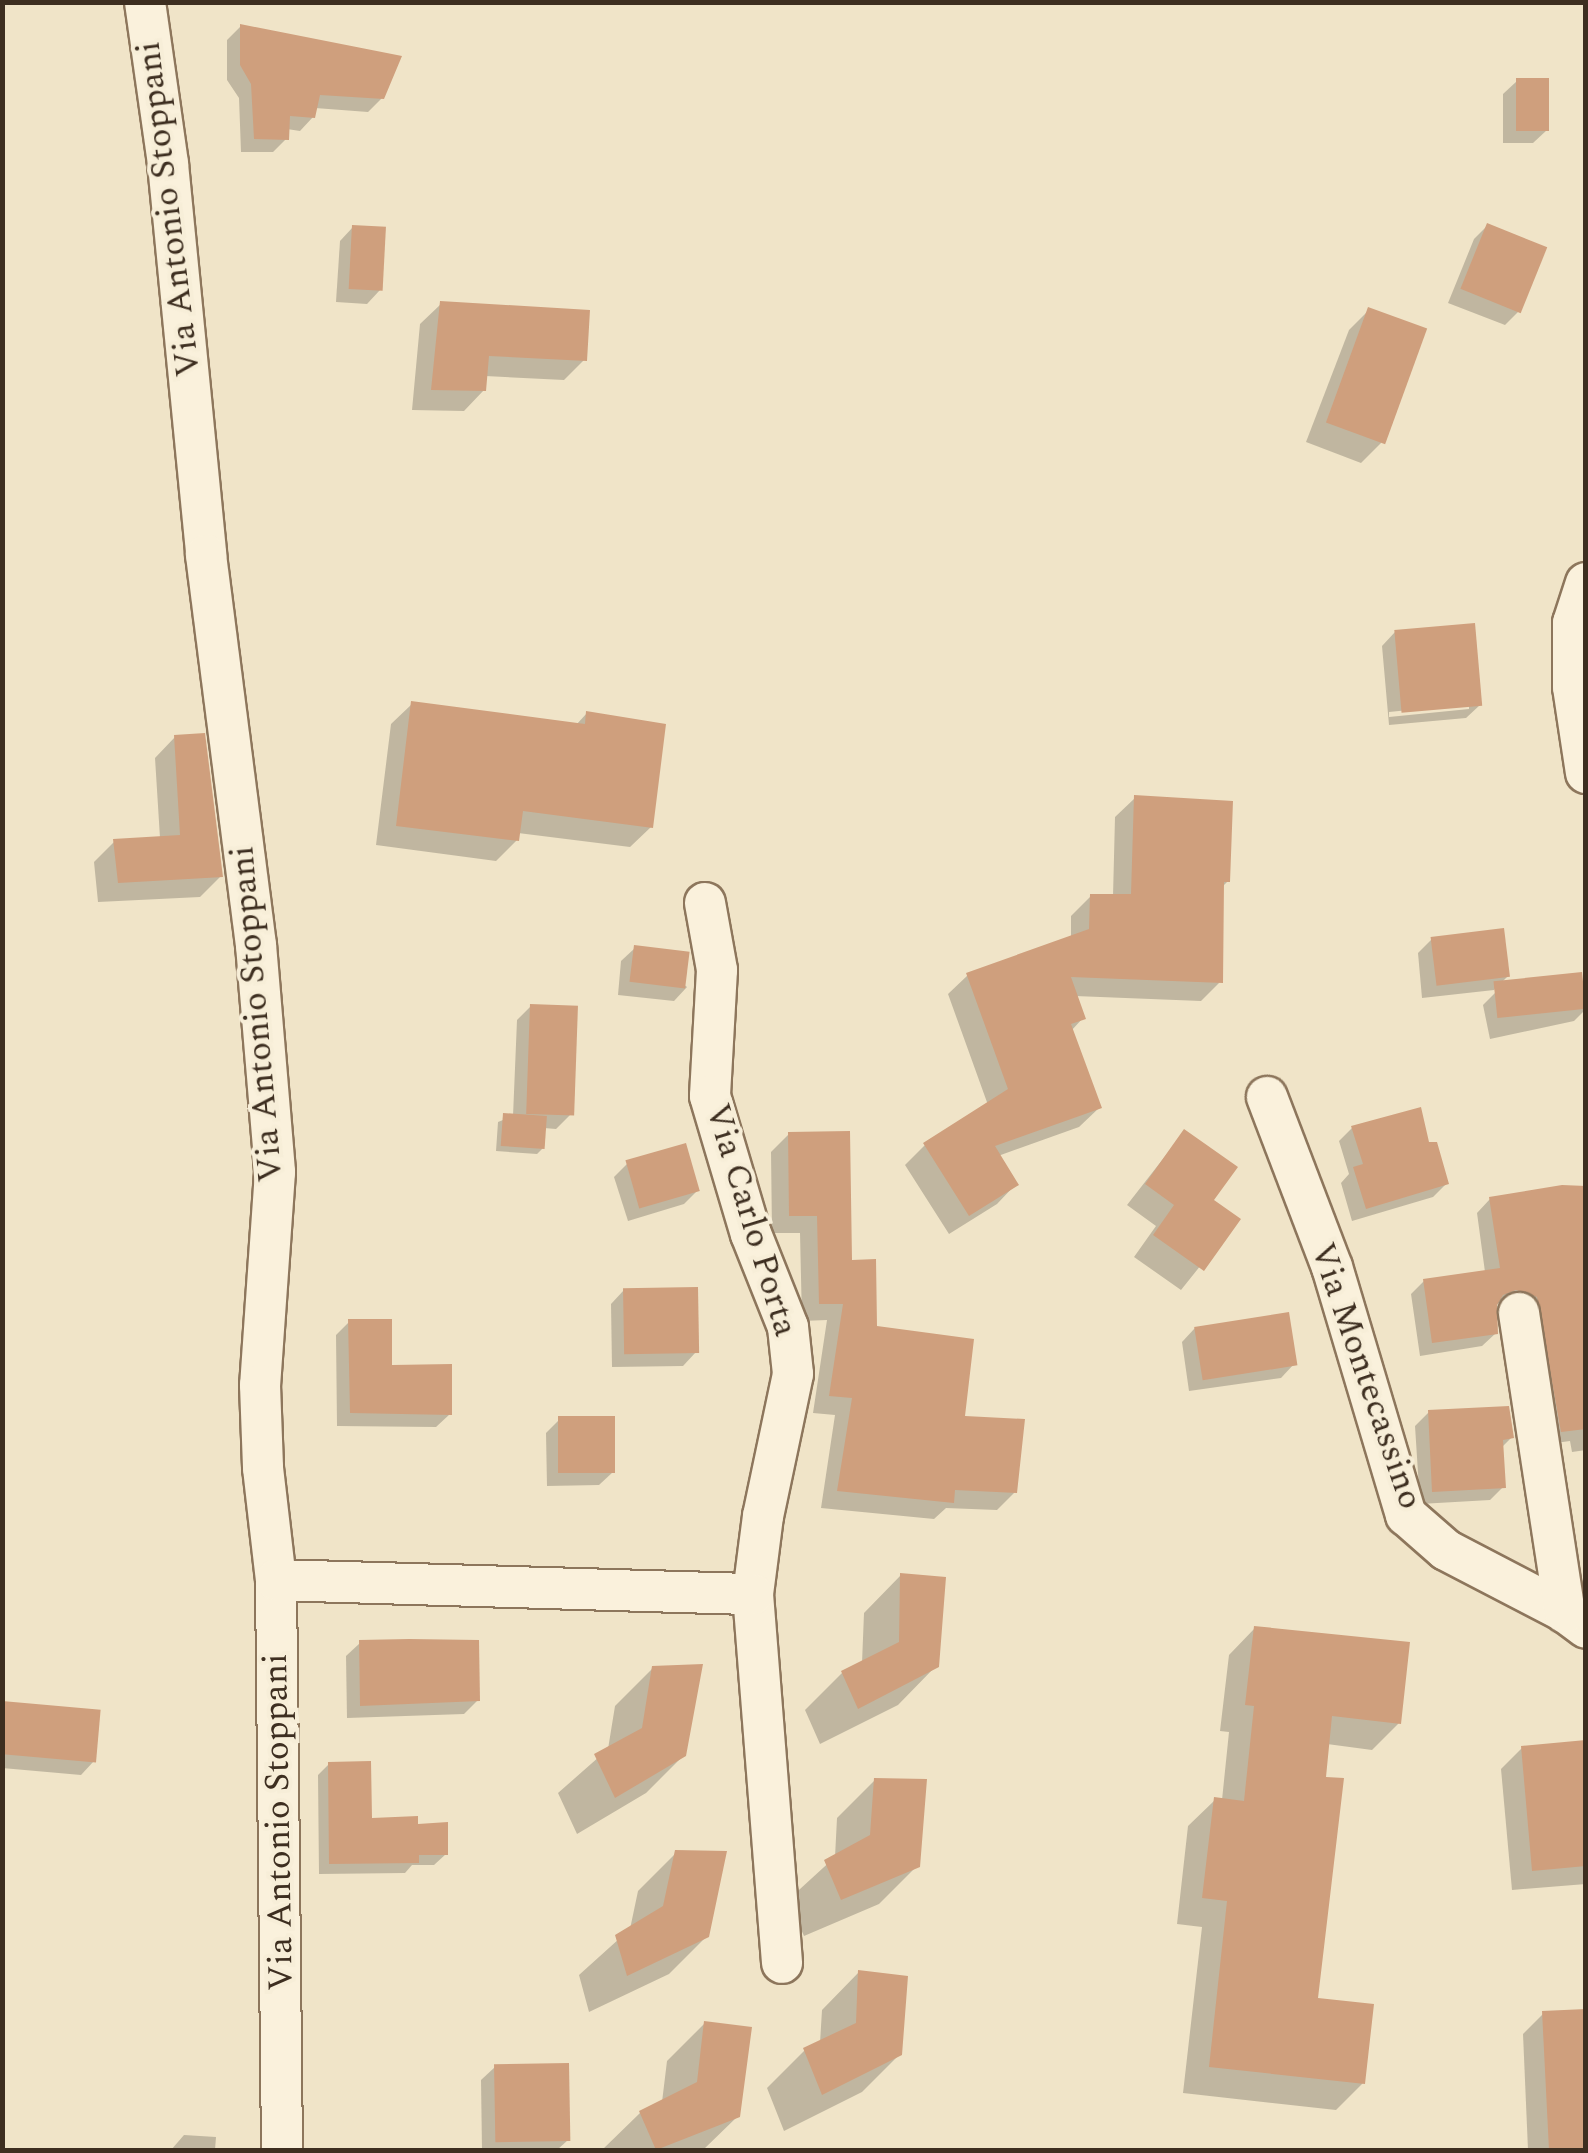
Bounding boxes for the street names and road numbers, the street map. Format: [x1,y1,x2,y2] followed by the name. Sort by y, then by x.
[128,39,210,379] street label: Via Antonio Stoppani
[221,844,293,1184] street label: Via Antonio Stoppani
[696,1099,806,1341] street label: Via Carlo Porta
[1301,1237,1431,1515] street label: Via Montecassino
[255,1653,303,1991] street label: Via Antonio Stoppani

